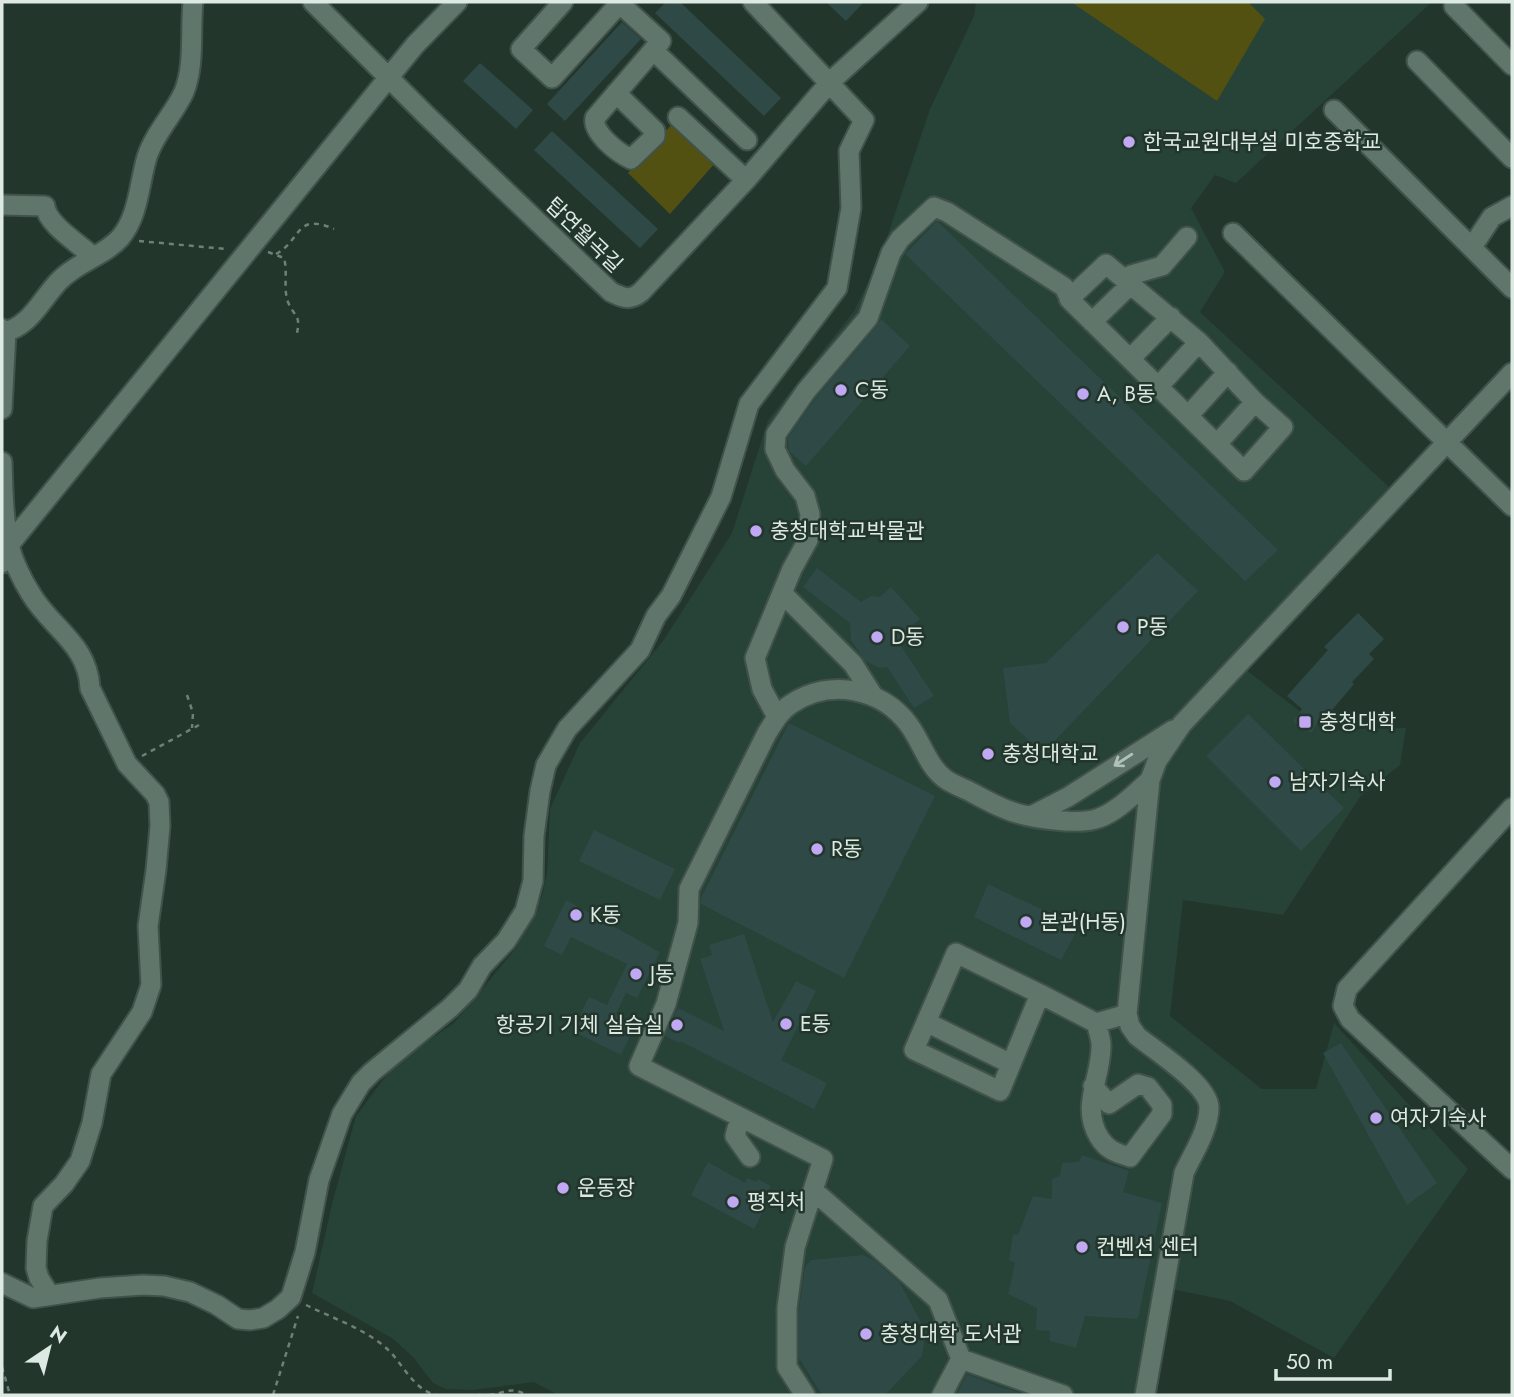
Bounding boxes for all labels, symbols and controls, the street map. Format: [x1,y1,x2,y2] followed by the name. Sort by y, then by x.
[1143,127,1381,157] place label: 한국교원대부설 미호중학교
[1121,134,1137,150] marker: 한국교원대부설 미호중학교
[539,191,629,279] street label: 탑연월곡길
[855,375,889,405] place label: C동
[1097,379,1155,409] place label: A, B동
[833,382,849,398] marker: C동
[1075,386,1091,402] marker: A, B동
[770,516,925,546] place label: 충청대학교박물관
[748,523,764,539] marker: 충청대학교박물관
[1137,612,1168,642] place label: P동
[1115,619,1131,635] marker: P동
[891,622,925,652] place label: D동
[869,629,885,645] marker: D동
[1319,707,1396,737] place label: 충청대학
[1297,714,1313,730] marker: 충청대학
[1002,739,1099,769] place label: 충청대학교
[980,746,996,762] marker: 충청대학교
[1114,754,1134,768] one-way arrow
[1289,767,1386,797] place label: 남자기숙사
[1267,774,1283,790] marker: 남자기숙사
[831,834,862,864] place label: R동
[809,841,825,857] marker: R동
[590,900,621,930] place label: K동
[568,907,584,923] marker: K동
[1040,907,1126,937] place label: 본관(H동)
[1018,914,1034,930] marker: 본관(H동)
[647,959,674,989] place label: J동
[628,966,644,982] marker: J동
[800,1009,831,1039] place label: E동
[496,1010,663,1040] place label: 항공기 기체 실습실
[778,1016,794,1032] marker: E동
[669,1017,685,1033] marker: 항공기 기체 실습실
[1390,1103,1487,1133] place label: 여자기숙사
[1368,1110,1384,1126] marker: 여자기숙사
[577,1173,635,1203] place label: 운동장
[555,1180,571,1196] marker: 운동장
[747,1187,805,1217] place label: 평직처
[725,1194,741,1210] marker: 평직처
[1096,1232,1199,1262] place label: 컨벤션 센터
[1074,1239,1090,1255] marker: 컨벤션 센터
[14,1313,84,1383] north arrow
[45,1319,72,1350] text: N
[880,1319,1022,1349] place label: 충청대학 도서관
[858,1326,874,1342] marker: 충청대학 도서관
[1276,1338,1390,1382] scale bar
[1286,1347,1333,1377] text: 50 m

